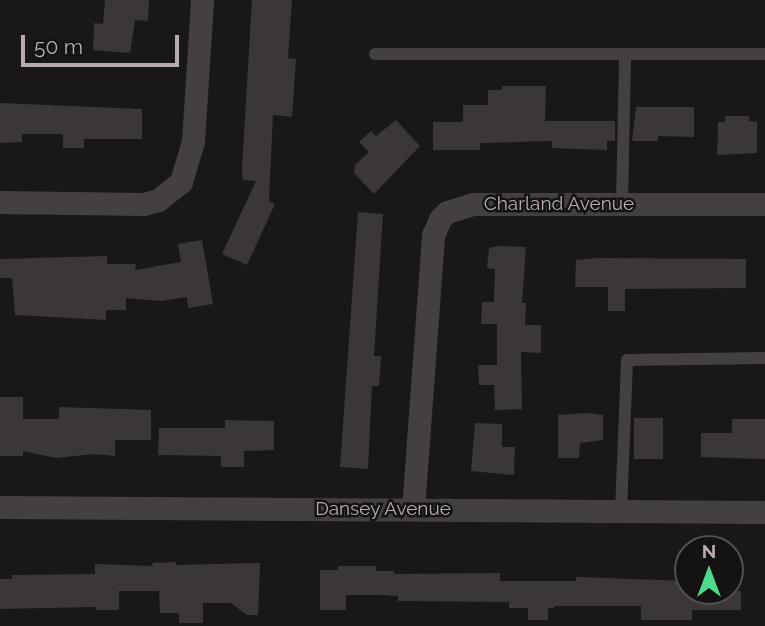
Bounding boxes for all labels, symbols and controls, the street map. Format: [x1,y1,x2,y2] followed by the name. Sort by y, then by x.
[24,21,182,65] scale bar
[34,34,83,59] text: 50 m
[483,193,635,215] street label: Charland Avenue
[315,498,451,520] street label: Dansey Avenue
[674,535,744,605] north arrow
[702,540,716,562] text: N

